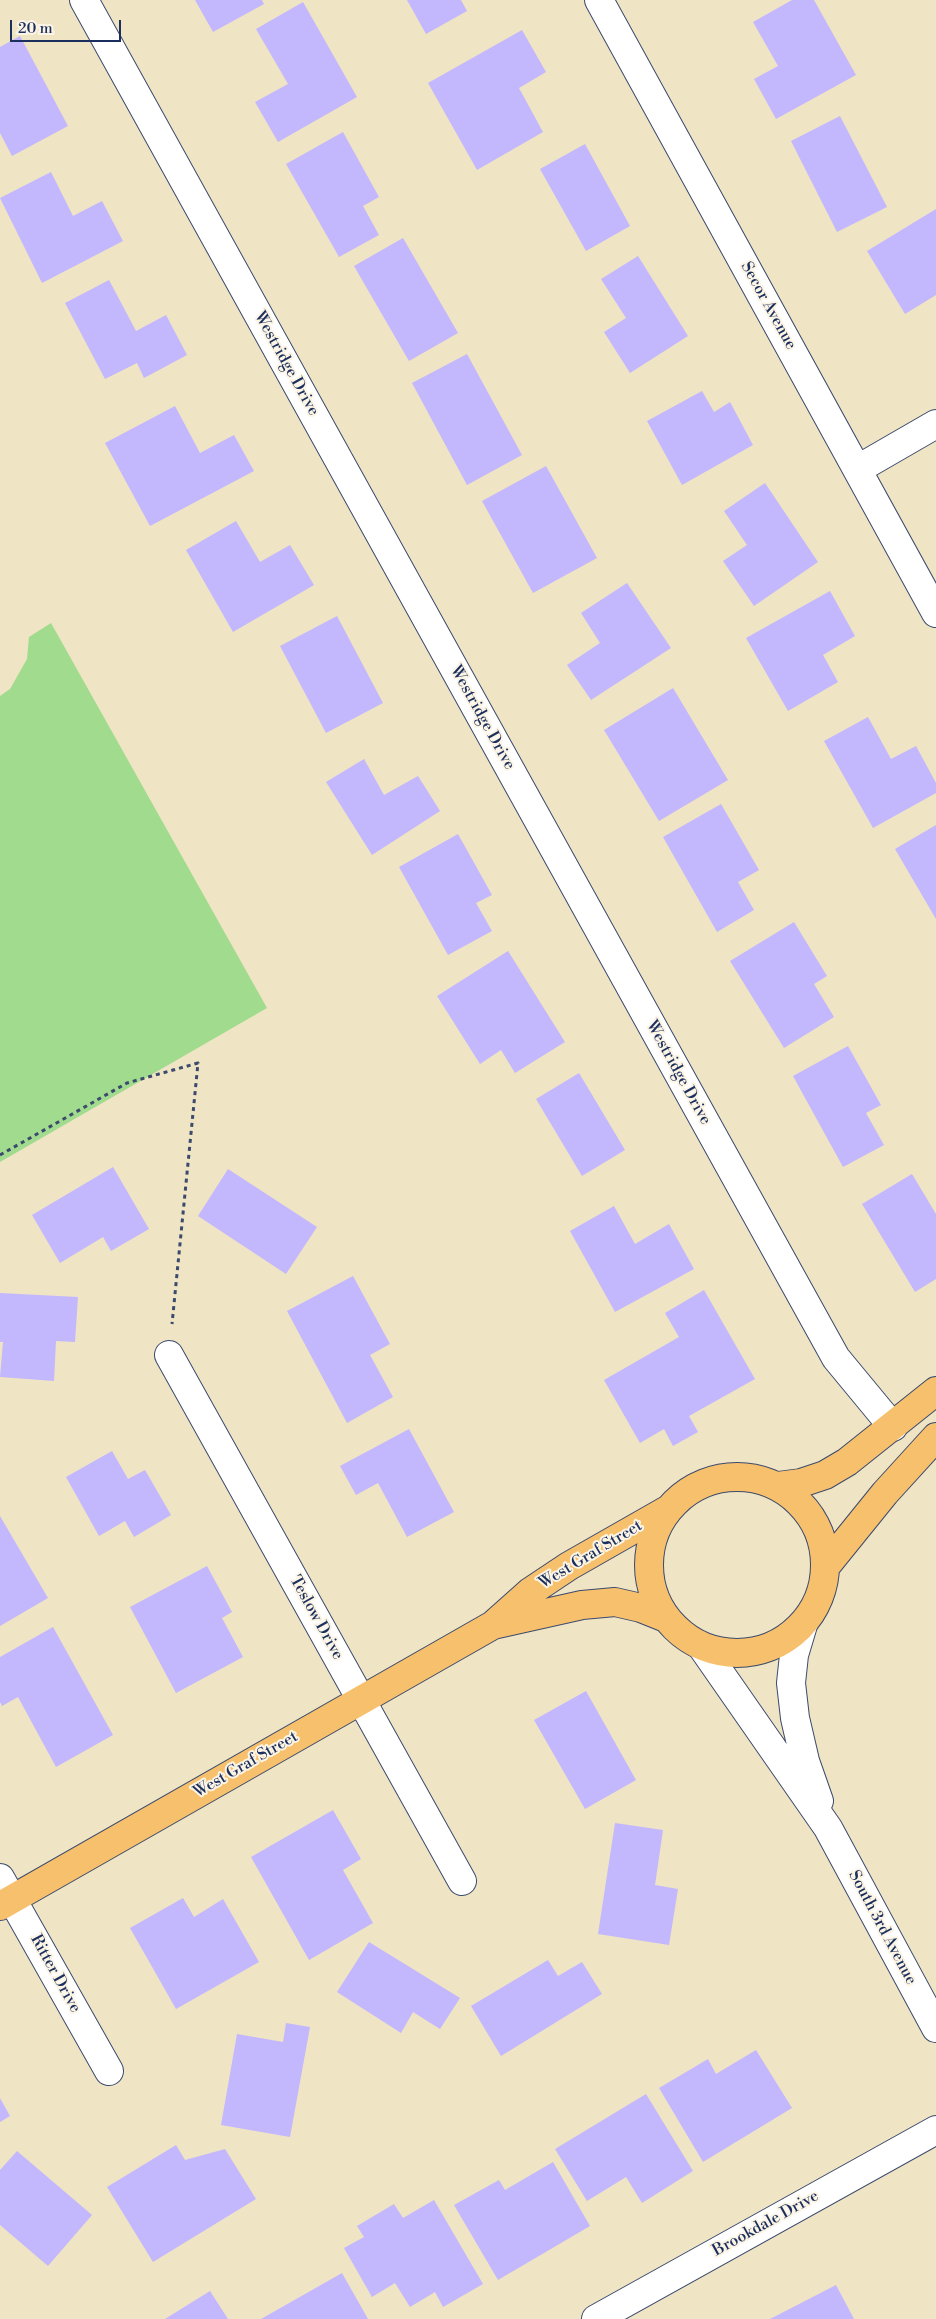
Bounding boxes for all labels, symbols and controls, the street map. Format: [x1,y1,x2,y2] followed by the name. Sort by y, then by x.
[12,10,124,42] scale bar
[18,19,53,38] text: 20 m
[736,259,800,353] street label: Secor Avenue
[249,309,323,419] street label: Westridge Drive
[445,663,519,773] street label: Westridge Drive
[641,1018,715,1128] street label: Westridge Drive
[536,1517,646,1593] street label: West Graf Street
[285,1573,347,1663] street label: Teslow Drive
[191,1727,301,1803] street label: West Graf Street
[844,1868,920,1988] street label: South 3rd Avenue
[26,1932,84,2016] street label: Ritter Drive
[710,2187,822,2261] street label: Brookdale Drive

